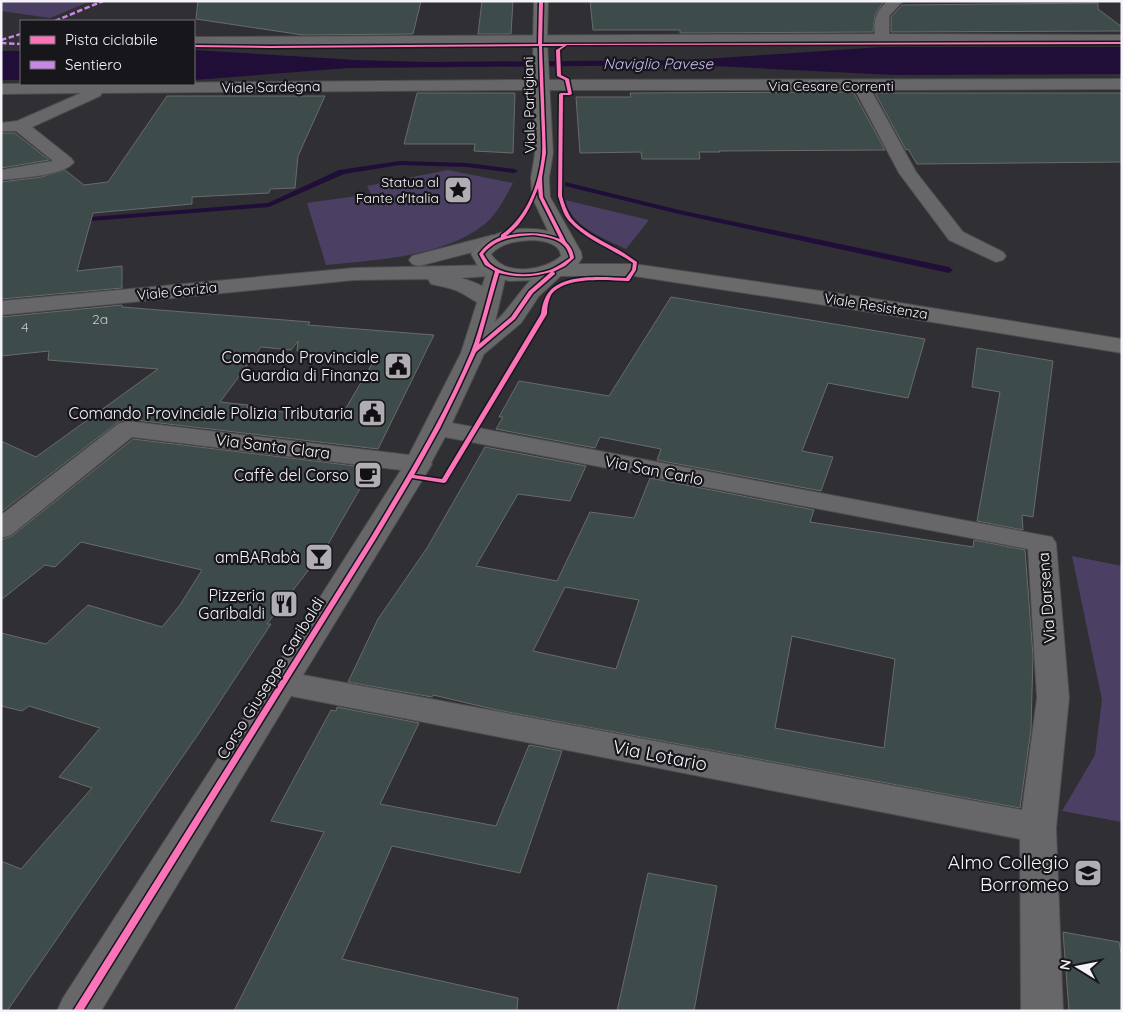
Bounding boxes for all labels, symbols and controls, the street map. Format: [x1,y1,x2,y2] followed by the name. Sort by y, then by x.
[20,20,195,85] legend
[65,30,158,49] text: Pista ciclabile
[603,54,713,73] water label: Naviglio Pavese
[65,55,122,74] text: Sentiero
[519,56,539,154] street label: Viale Partigiani
[222,77,320,97] street label: Viale Sardegna
[768,77,894,95] street label: Via Cesare Correnti
[356,173,439,207] place label: Statua al Fante d'Italia
[443,175,473,205] place icon: Statua al Fante d'Italia
[136,278,218,304] street label: Viale Gorizia
[823,289,929,323] street label: Viale Resistenza
[92,310,108,328] house number: 2a
[21,318,29,336] house number: 4
[222,347,379,385] place label: Comando Provinciale Guardia di Finanza
[383,351,413,381] public building icon: Comando Provinciale Guardia di Finanza
[357,398,387,428] public building icon: Comando Provinciale Polizia Tributaria
[68,403,353,423] place label: Comando Provinciale Polizia Tributaria
[215,429,331,463] street label: Via Santa Clara
[603,451,705,489] street label: Via San Carlo
[353,460,383,490] cafe icon: Caffè del Corso
[234,465,349,485] place label: Caffè del Corso
[304,542,334,572] bar icon: amBARabà
[215,547,300,567] place label: amBARabà
[1033,552,1059,644] street label: Via Darsena
[198,585,265,623] place label: Pizzeria Garibaldi
[269,589,299,619] restaurant icon: Pizzeria Garibaldi
[212,593,328,763] street label: Corso Giuseppe Garibaldi
[611,734,709,776] street label: Via Lotario
[948,850,1069,896] place label: Almo Collegio Borromeo
[1073,858,1103,888] school or university icon: Almo Collegio Borromeo
[1053,942,1103,992] north arrow
[1055,958,1075,971] text: N

